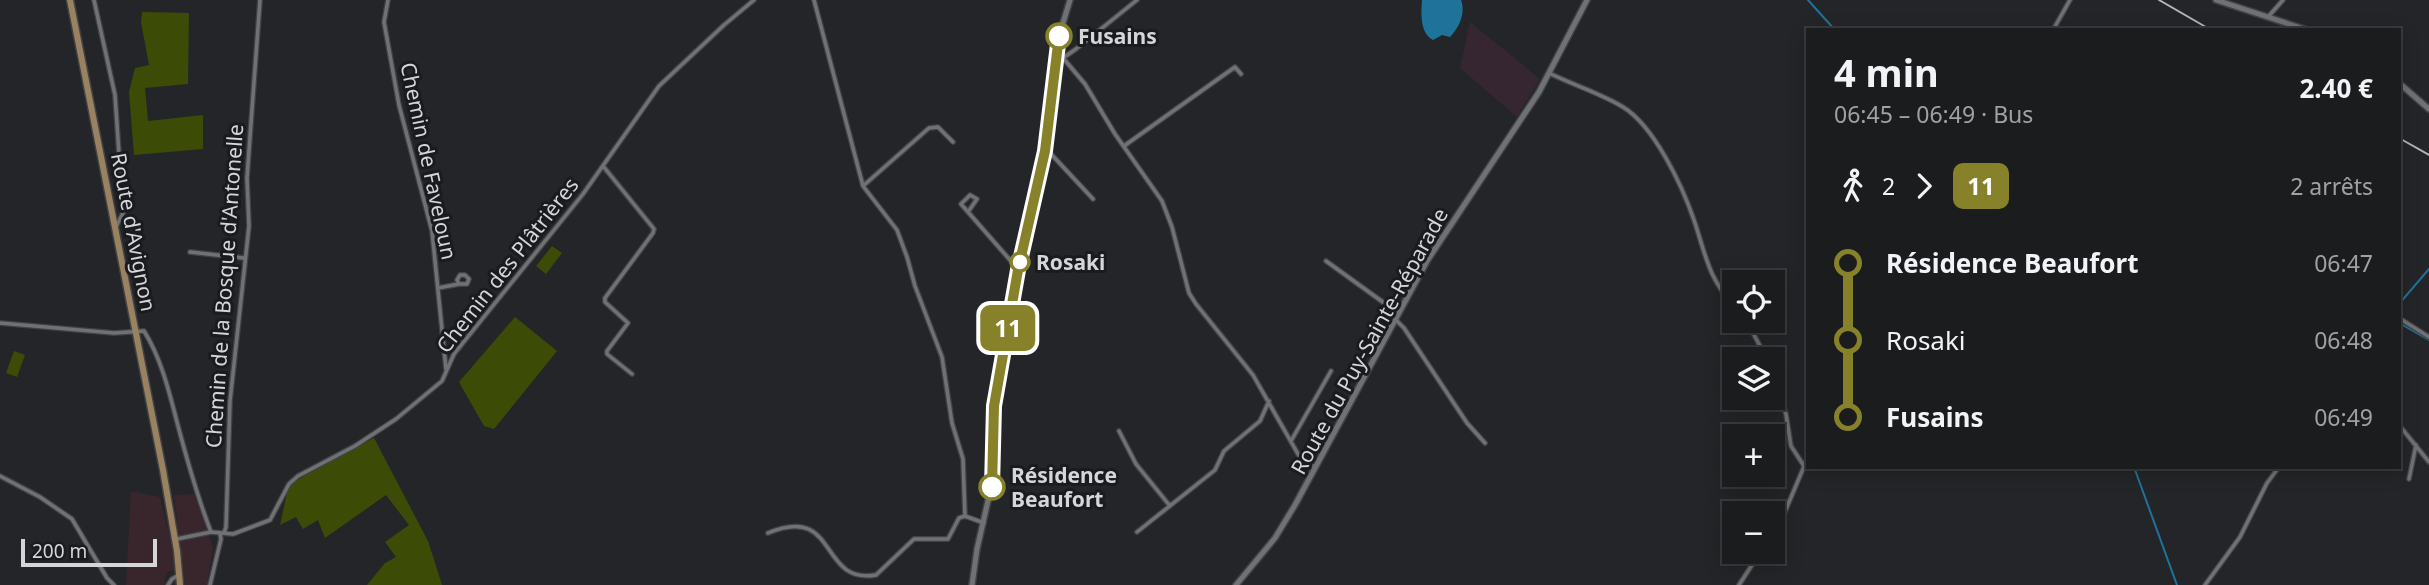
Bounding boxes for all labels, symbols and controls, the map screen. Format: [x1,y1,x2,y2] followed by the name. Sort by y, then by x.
[1078,22,1157,50] place label: Fusains
[1046,23,1072,49] marker: Fusains
[1834,46,1939,98] text: 4 min
[394,60,464,262] street label: Chemin de Faveloun
[2299,70,2373,106] text: 2.40 €
[1834,98,2033,130] text: 06:45 – 06:49 · Bus
[199,123,249,449] street label: Chemin de la Bosque d'Antonelle
[105,150,163,314] street label: Route d'Avignon
[1834,167,1872,205] icon: walk
[1905,167,1943,205] icon: forward
[1967,169,1995,202] text: 11
[1882,170,1895,202] text: 2
[2290,170,2373,202] text: 2 arrêts
[430,171,584,359] street label: Chemin des Plâtrières
[1284,203,1454,479] street label: Route du Puy-Sainte-Réparade
[1886,245,2138,281] text: Résidence Beaufort
[2314,247,2373,279] text: 06:47
[1036,248,1105,276] place label: Rosaki
[1010,252,1030,272] marker: Rosaki
[1722,270,1785,564] map controls
[1722,270,1785,333] button: locate
[976,305,1040,351] line badge: 11
[994,311,1022,344] text: 11
[1886,322,1966,358] text: Rosaki
[2314,324,2373,356] text: 06:48
[1722,347,1785,410] button: layers
[1886,399,1984,435] text: Fusains
[2314,401,2373,433] text: 06:49
[1722,424,1785,487] button: +
[1011,461,1117,513] place label: Résidence Beaufort
[979,474,1005,500] marker: Résidence Beaufort
[1722,501,1785,564] button: −
[21,536,158,568] scale bar
[32,538,87,564] text: 200 m

